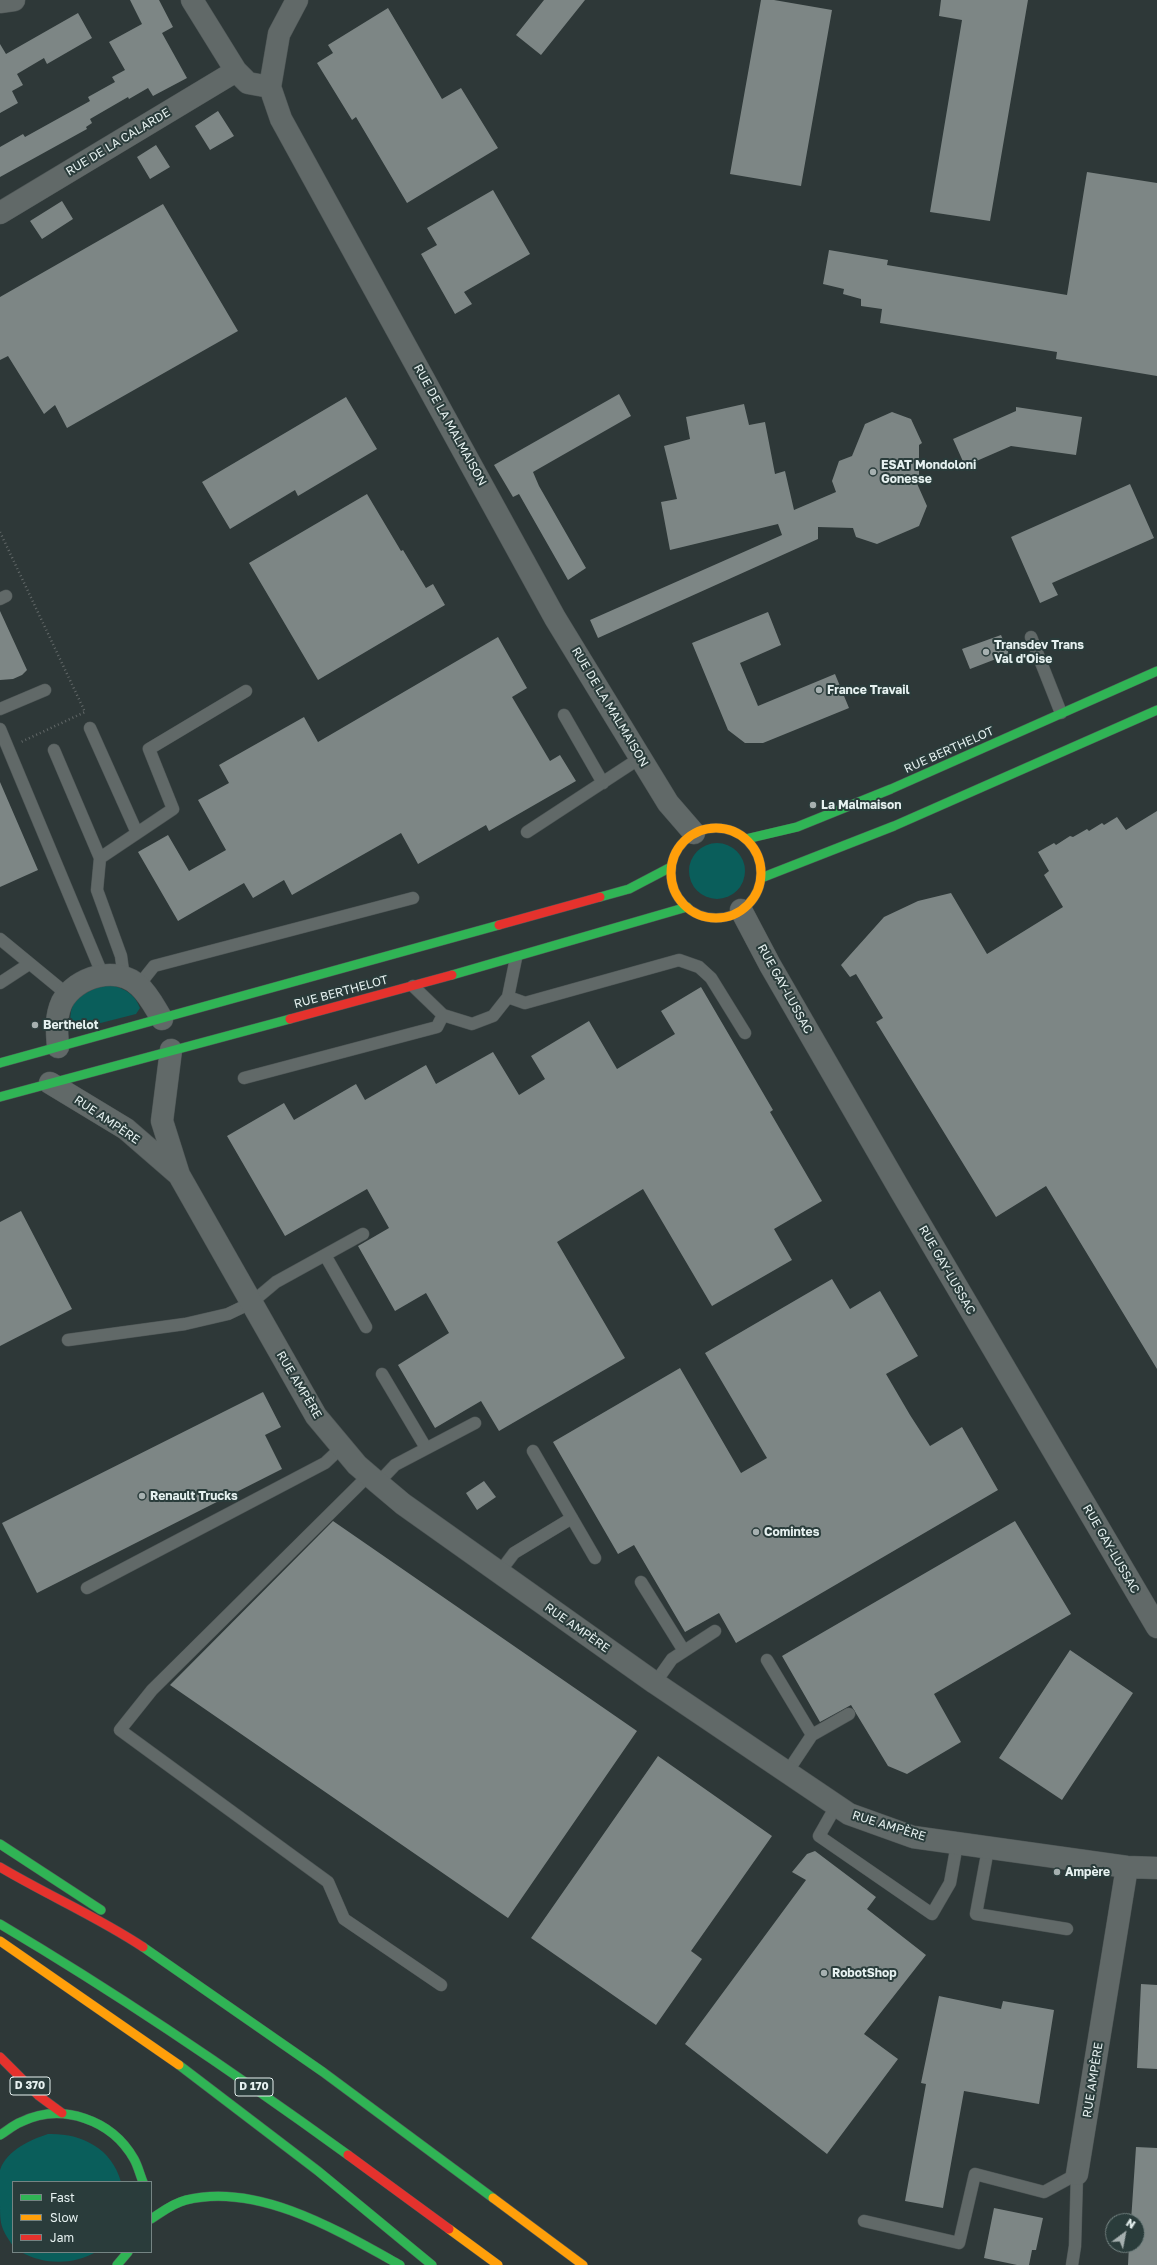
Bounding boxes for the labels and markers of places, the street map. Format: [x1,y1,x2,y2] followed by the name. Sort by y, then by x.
[881,458,976,486] place label: ESAT Mondoloni Gonesse
[868,467,878,477] marker: ESAT Mondoloni Gonesse
[994,638,1084,666] place label: Transdev Trans Val d'Oise
[981,647,991,657] marker: Transdev Trans Val d'Oise
[827,683,909,697] place label: France Travail
[814,685,824,695] marker: France Travail
[821,798,902,812] place label: La Malmaison
[808,800,818,810] marker: La Malmaison
[43,1018,98,1032] place label: Berthelot
[30,1020,40,1030] marker: Berthelot
[150,1489,238,1503] place label: Renault Trucks
[137,1491,147,1501] marker: Renault Trucks
[764,1525,819,1539] place label: Comintes
[751,1527,761,1537] marker: Comintes
[1065,1865,1110,1879] place label: Ampère
[1052,1867,1062,1877] marker: Ampère
[832,1966,897,1980] place label: RobotShop
[819,1968,829,1978] marker: RobotShop

